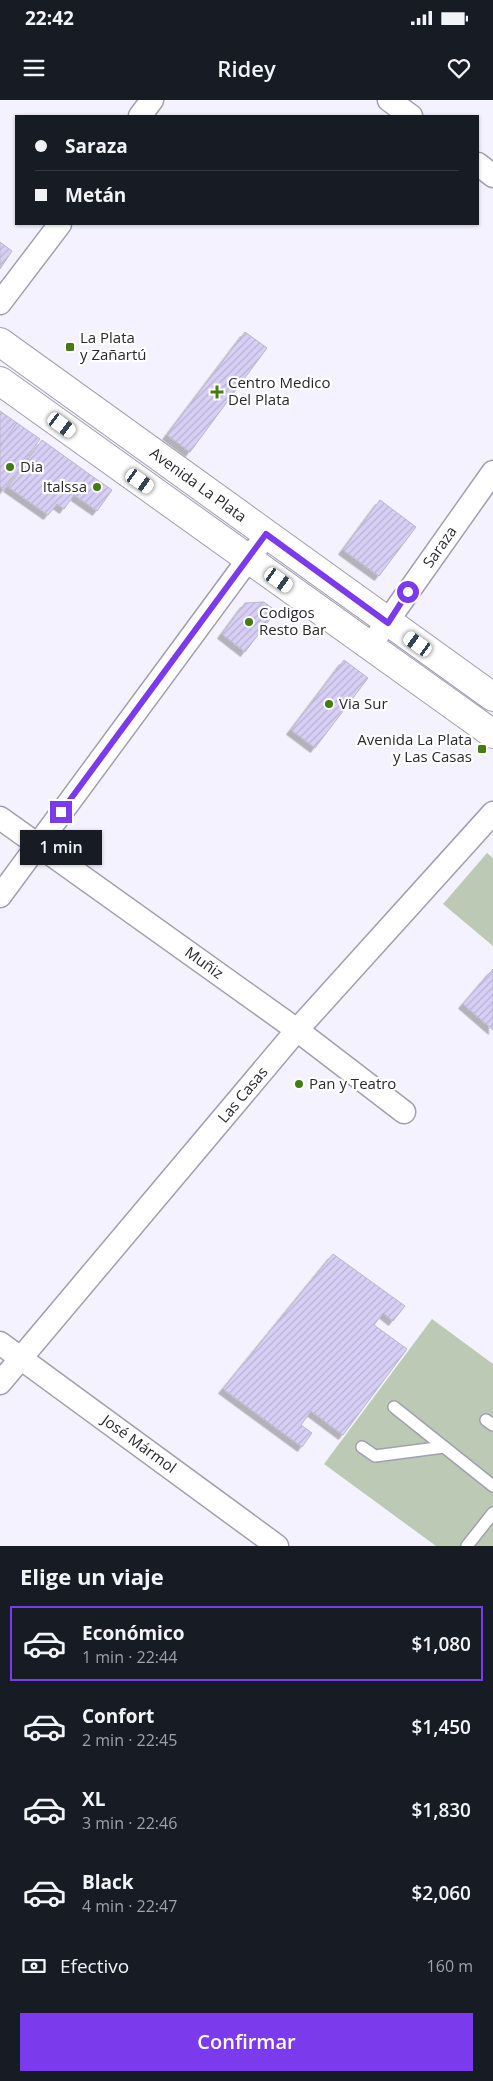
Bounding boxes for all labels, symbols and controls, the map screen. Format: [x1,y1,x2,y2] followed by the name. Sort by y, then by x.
[25,5,74,31] text: 22:42
[217,53,276,83] text: Ridey
[20,54,48,82] icon: menu
[445,54,473,82] icon: heart
[65,133,128,159] text: Saraza
[65,182,126,208] text: Metán
[80,327,147,364] place label: La Plata y Zañartú
[64,341,76,353] marker: La Plata y Zañartú
[228,372,331,409] place label: Centro Medico Del Plata
[210,385,224,399] marker: Centro Medico Del Plata
[45,410,78,440] car
[146,442,251,526] street label: Avenida La Plata
[20,456,43,476] place label: Dia
[4,461,16,473] marker: Dia
[123,466,156,496] car
[43,476,87,496] place label: Italssa
[91,481,103,493] marker: Italssa
[418,522,461,571] street label: Saraza
[262,565,295,595] car
[397,581,419,603] route start
[259,602,326,639] place label: Codigos Resto Bar
[243,616,255,628] marker: Codigos Resto Bar
[401,629,434,659] car
[339,693,388,713] place label: Via Sur
[323,698,335,710] marker: Via Sur
[357,729,472,766] place label: Avenida La Plata y Las Casas
[476,743,488,755] marker: Avenida La Plata y Las Casas
[50,801,72,823] route end
[20,830,102,864] callout: 1 min
[39,836,83,858] text: 1 min
[181,942,228,983] street label: Muñiz
[213,1062,272,1127] street label: Las Casas
[309,1073,396,1093] place label: Pan y Teatro
[293,1078,305,1090] marker: Pan y Teatro
[97,1408,181,1477] street label: José Mármol
[20,1561,164,1591] text: Elige un viaje
[82,1620,184,1646] text: Económico
[22,1621,67,1666] icon: car
[412,1631,471,1657] text: $1,080
[82,1646,177,1668] text: 1 min · 22:44
[82,1703,154,1729] text: Confort
[22,1704,67,1749] icon: car
[412,1714,471,1740] text: $1,450
[82,1729,177,1751] text: 2 min · 22:45
[82,1786,105,1812] text: XL
[22,1787,67,1832] icon: car
[412,1797,471,1823] text: $1,830
[82,1812,177,1834] text: 3 min · 22:46
[82,1869,134,1895] text: Black
[22,1870,67,1915] icon: car
[412,1880,471,1906] text: $2,060
[82,1895,177,1917] text: 4 min · 22:47
[20,1952,48,1980] icon: cash
[60,1953,129,1979] text: Efectivo
[427,1955,473,1977] text: 160 m
[20,2013,473,2071] button: Confirmar

